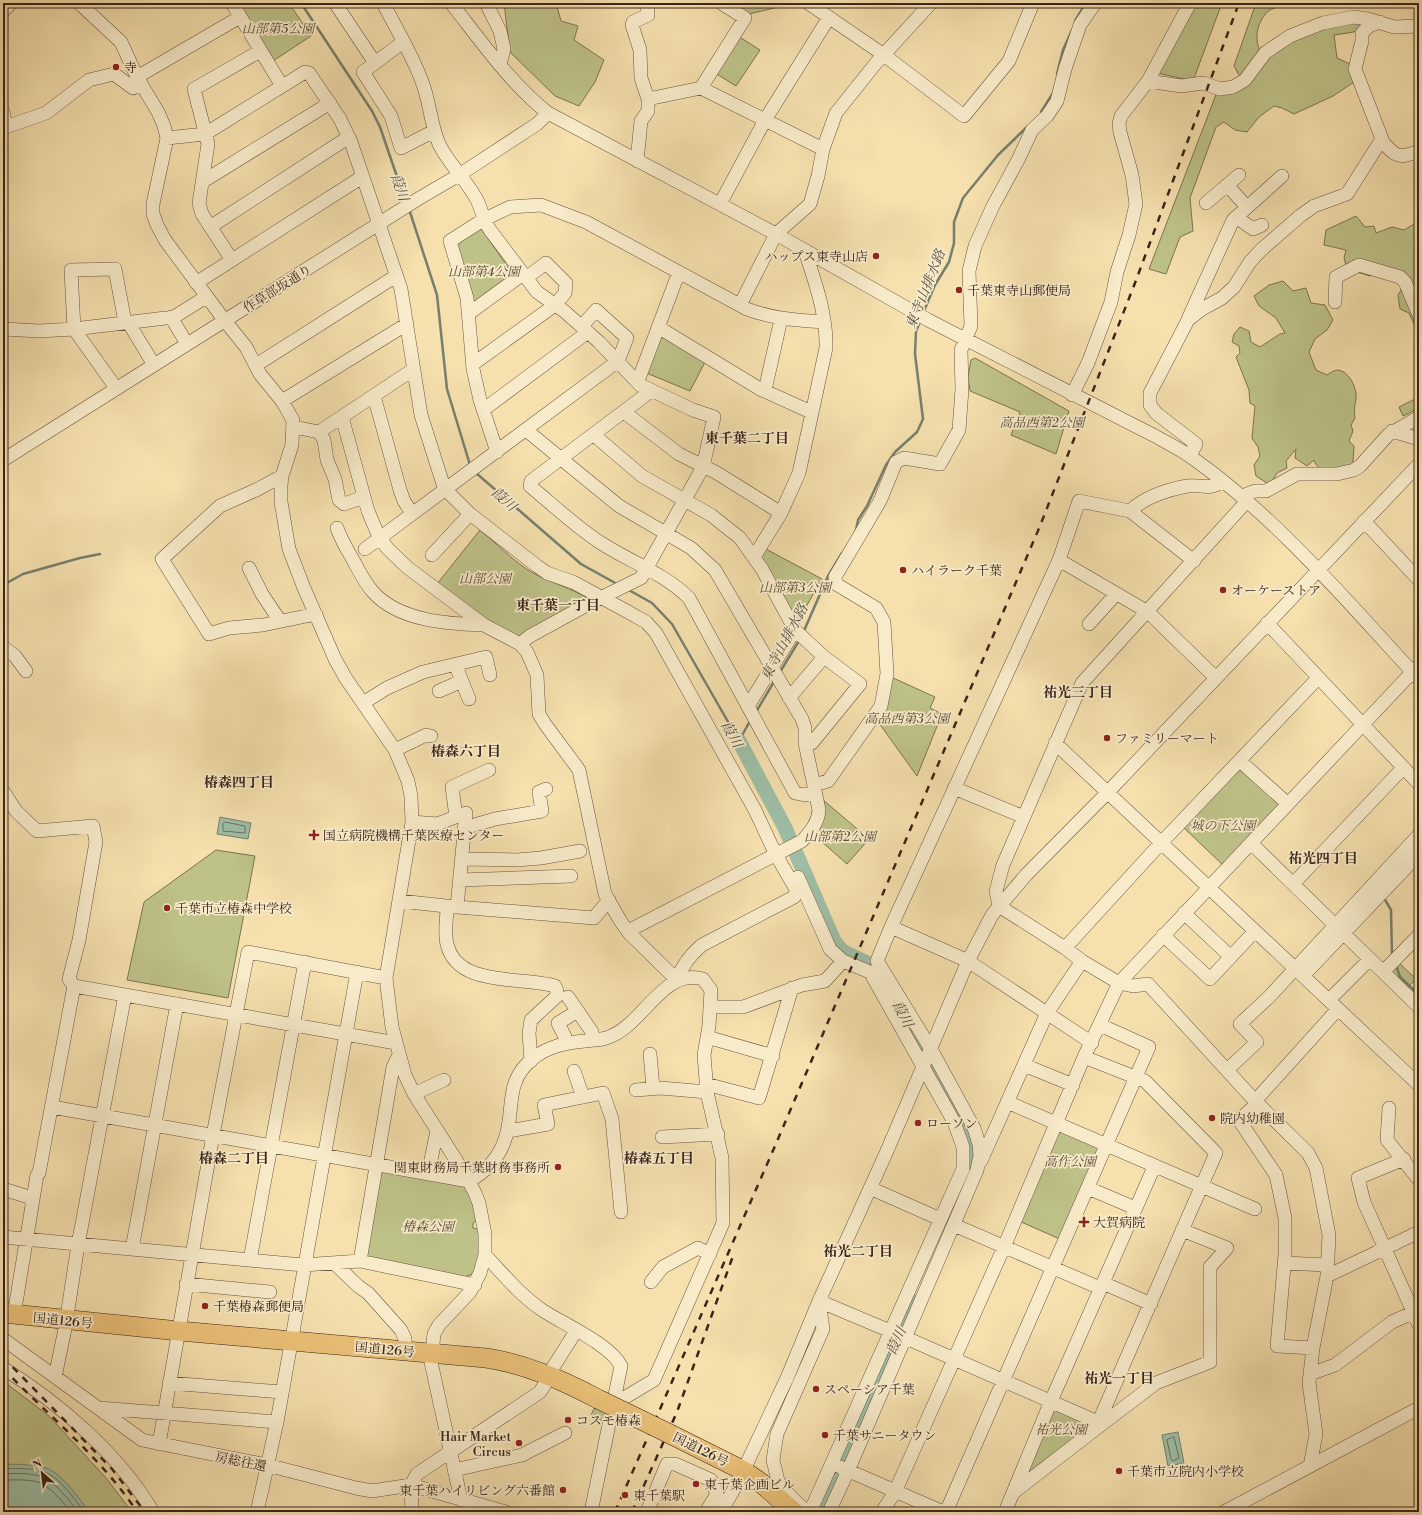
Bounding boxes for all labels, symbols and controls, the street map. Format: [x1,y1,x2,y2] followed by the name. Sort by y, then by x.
[242,21,316,37] park label: 山部第5公園
[124,60,137,76] place label: 寺
[111,62,121,72] marker: 寺
[386,171,413,205] water label: 葭川
[902,246,950,332] water label: 東寺山排水路
[765,249,868,265] place label: ハップス東寺山店
[871,251,881,261] marker: ハップス東寺山店
[240,261,315,316] street label: 作草部坂通り
[448,264,522,280] park label: 山部第4公園
[967,283,1071,299] place label: 千葉東寺山郵便局
[954,285,964,295] marker: 千葉東寺山郵便局
[1000,415,1086,431] park label: 高品西第2公園
[705,430,789,448] district label: 東千葉二丁目
[487,484,521,517] water label: 葭川
[911,563,1002,579] place label: ハイラーク千葉
[898,565,908,575] marker: ハイラーク千葉
[459,571,513,587] park label: 山部公園
[759,580,833,596] park label: 山部第3公園
[1231,583,1321,599] place label: オーケーストア
[1218,585,1228,595] marker: オーケーストア
[516,597,600,615] district label: 東千葉一丁目
[757,600,813,684] water label: 東寺山排水路
[1043,684,1113,702] district label: 祐光三丁目
[864,711,952,727] park label: 高品西第3公園
[716,718,747,753] water label: 葭川
[1115,731,1219,747] place label: ファミリーマート
[1102,733,1112,743] marker: ファミリーマート
[431,743,501,761] district label: 椿森六丁目
[204,774,274,792] district label: 椿森四丁目
[1190,818,1257,834] park label: 城の下公園
[323,828,504,844] place label: 国立病院機構千葉医療センター
[308,829,320,841] marker: 国立病院機構千葉医療センター
[804,829,878,845] park label: 山部第2公園
[1288,850,1358,868] district label: 祐光四丁目
[175,901,292,917] place label: 千葉市立椿森中学校
[162,903,172,913] marker: 千葉市立椿森中学校
[888,998,918,1033] water label: 葭川
[1220,1111,1285,1127] place label: 院内幼稚園
[1207,1113,1217,1123] marker: 院内幼稚園
[926,1116,977,1132] place label: ローソン
[913,1118,923,1128] marker: ローソン
[199,1150,269,1168] district label: 椿森二丁目
[624,1150,694,1168] district label: 椿森五丁目
[1044,1154,1098,1170] park label: 高作公園
[394,1160,550,1176] place label: 関東財務局千葉財務事務所
[553,1162,563,1172] marker: 関東財務局千葉財務事務所
[1093,1215,1145,1231] place label: 大賀病院
[1078,1216,1090,1228] marker: 大賀病院
[402,1219,456,1235] park label: 椿森公園
[823,1243,893,1261] district label: 祐光二丁目
[213,1299,304,1315] place label: 千葉椿森郵便局
[200,1301,210,1311] marker: 千葉椿森郵便局
[32,1310,94,1332] street label: 国道126号
[883,1323,912,1358] water label: 葭川
[354,1339,416,1361] street label: 国道126号
[1084,1370,1154,1388] district label: 祐光一丁目
[824,1382,915,1398] place label: スペーシア千葉
[811,1384,821,1394] marker: スペーシア千葉
[576,1413,641,1429] place label: コスモ椿森
[563,1415,573,1425] marker: コスモ椿森
[1035,1422,1089,1438] park label: 祐光公園
[833,1428,936,1444] place label: 千葉サニータウン
[440,1429,511,1460] place label: Hair Market Circus
[670,1430,731,1470] street label: 国道126号
[820,1430,830,1440] marker: 千葉サニータウン
[514,1438,524,1448] marker: Hair Market Circus
[214,1449,268,1475] street label: 房総往還
[22,1453,62,1493] north arrow
[31,1457,45,1473] text: N
[1127,1464,1244,1480] place label: 千葉市立院内小学校
[1114,1466,1124,1476] marker: 千葉市立院内小学校
[704,1477,795,1493] place label: 東千葉企画ビル
[691,1479,701,1489] marker: 東千葉企画ビル
[399,1483,555,1499] place label: 東千葉ハイリビング六番館
[558,1485,568,1495] marker: 東千葉ハイリビング六番館
[633,1488,685,1504] place label: 東千葉駅
[620,1490,630,1500] marker: 東千葉駅

